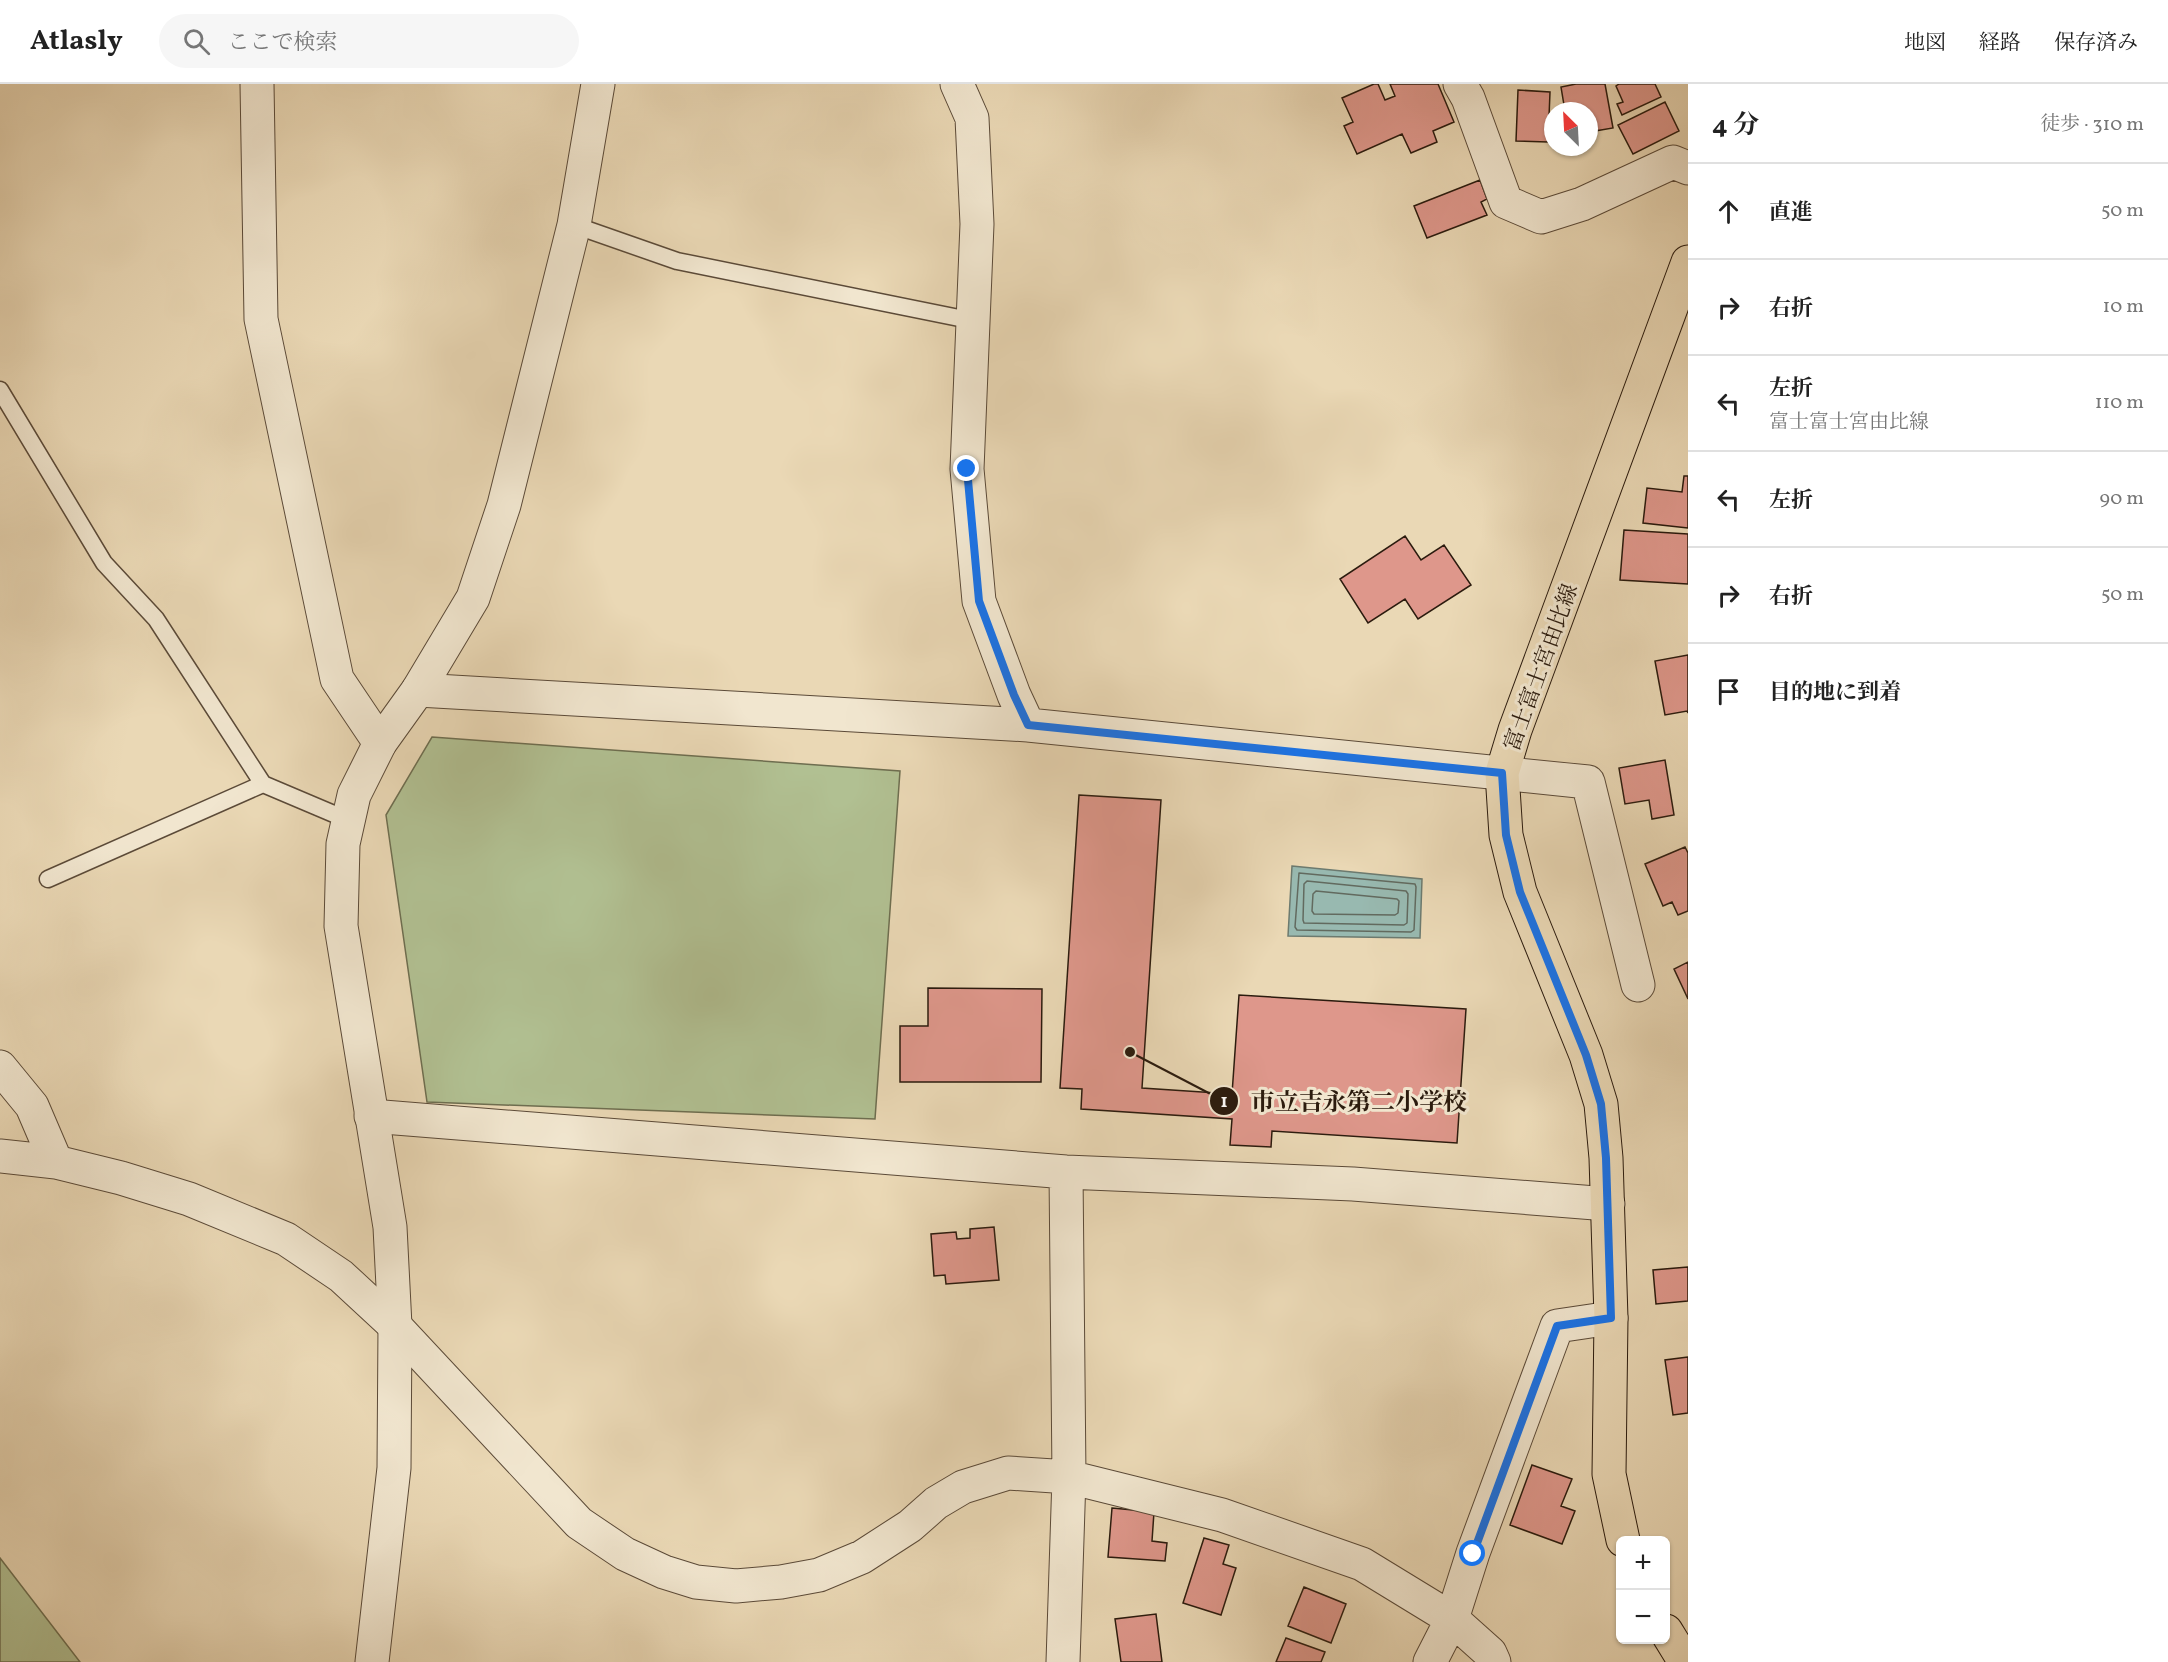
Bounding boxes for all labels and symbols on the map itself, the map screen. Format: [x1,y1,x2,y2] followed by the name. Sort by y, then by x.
[1544,102,1598,156] north arrow
[953,455,979,481] route end
[1498,580,1587,756] street label: 富士富士宮由比線
[1209,1080,1479,1122] callout: 市立吉永第二小学校
[1251,1087,1467,1121] text: 市立吉永第二小学校
[1220,1090,1228,1115] text: 1
[1459,1540,1485,1566] route start

